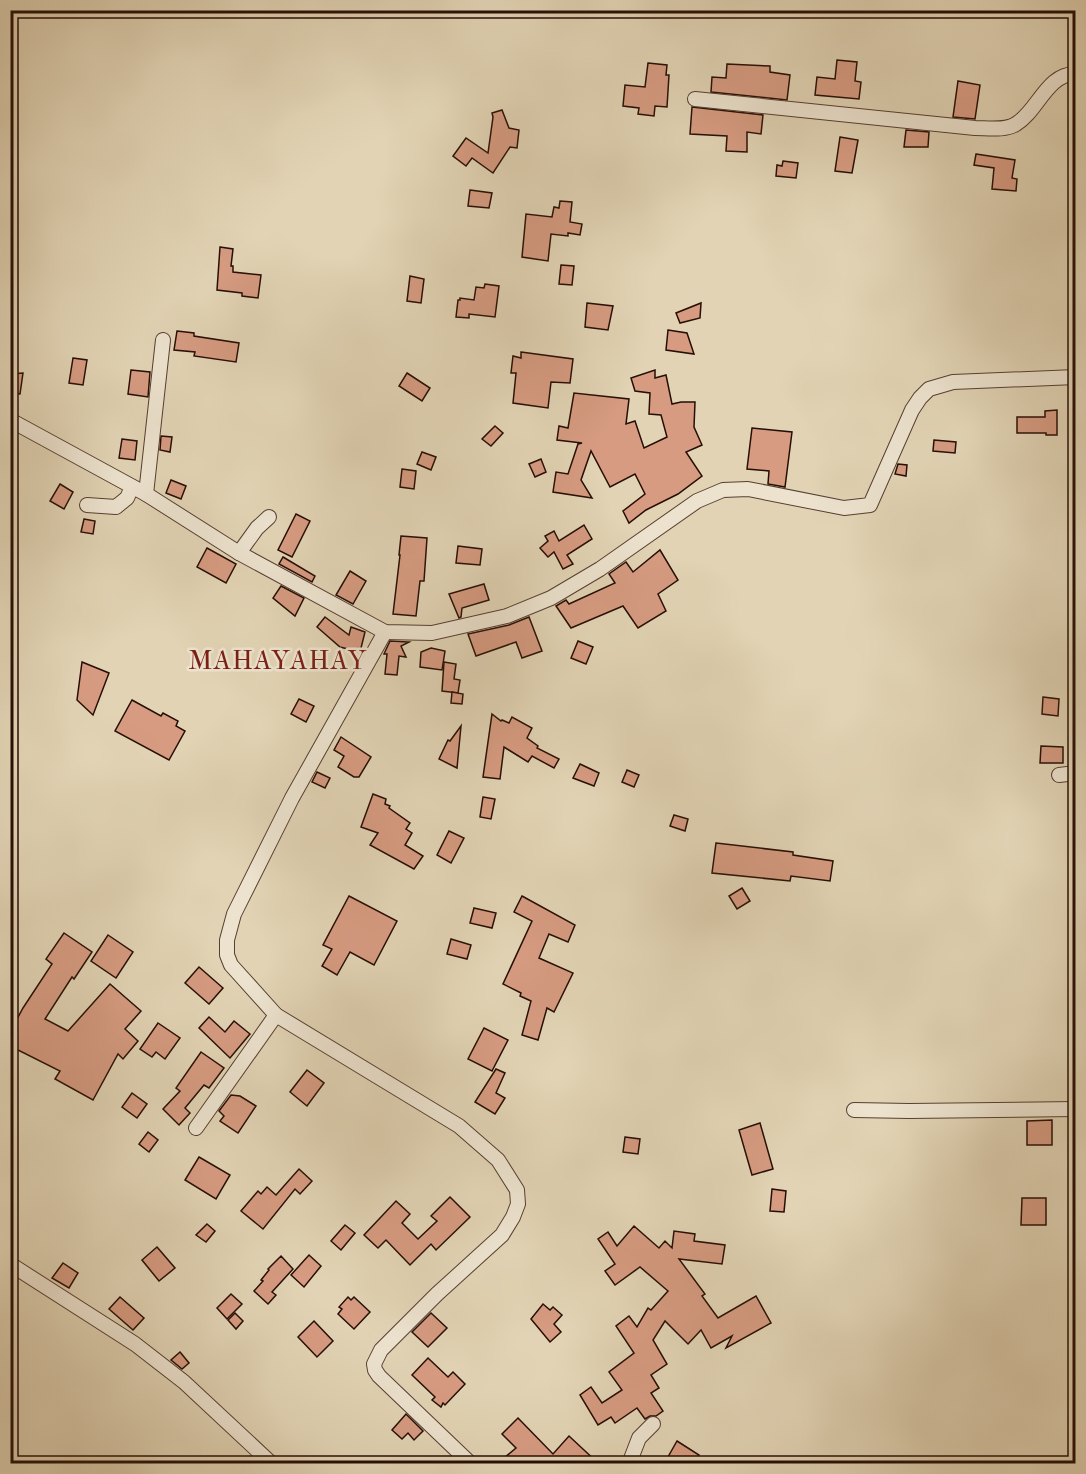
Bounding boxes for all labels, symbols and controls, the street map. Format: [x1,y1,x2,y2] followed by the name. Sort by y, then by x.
[189,645,367,676] district label: MAHAYAHAY

